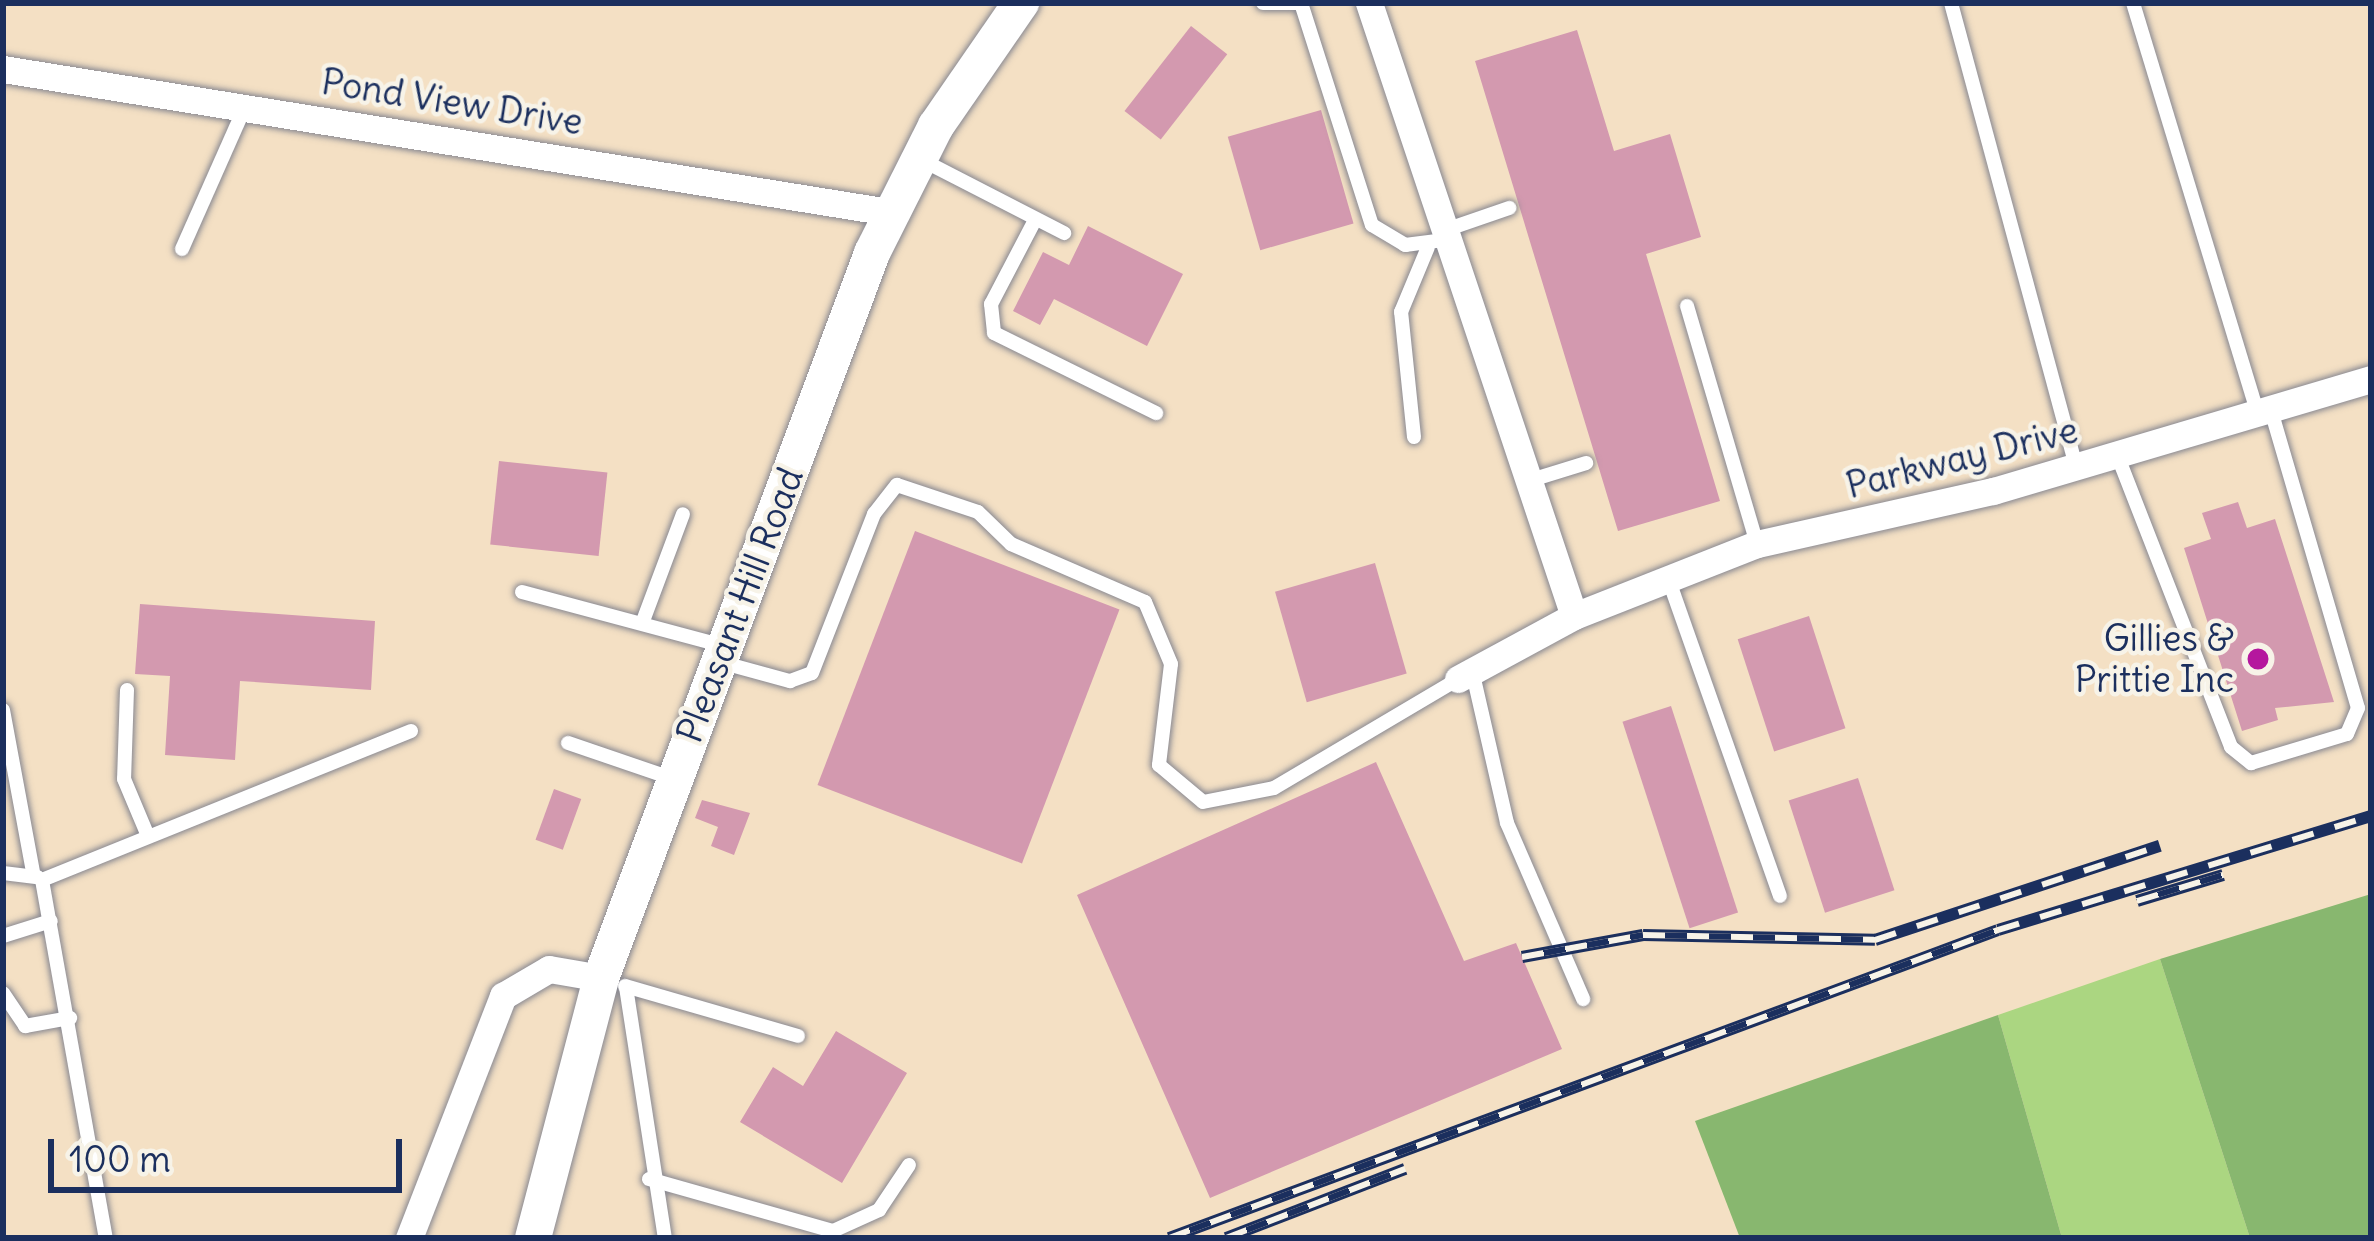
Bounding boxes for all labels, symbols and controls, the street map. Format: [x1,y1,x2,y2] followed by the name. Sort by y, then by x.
[318,60,586,144] street label: Pond View Drive
[1842,408,2082,508] street label: Parkway Drive
[668,461,812,749] street label: Pleasant Hill Road
[2075,616,2234,701] place label: Gillies & Prittie Inc
[2245,646,2271,672] marker: Gillies & Prittie Inc
[54,1115,408,1189] scale bar
[69,1137,171,1182] text: 100 m

